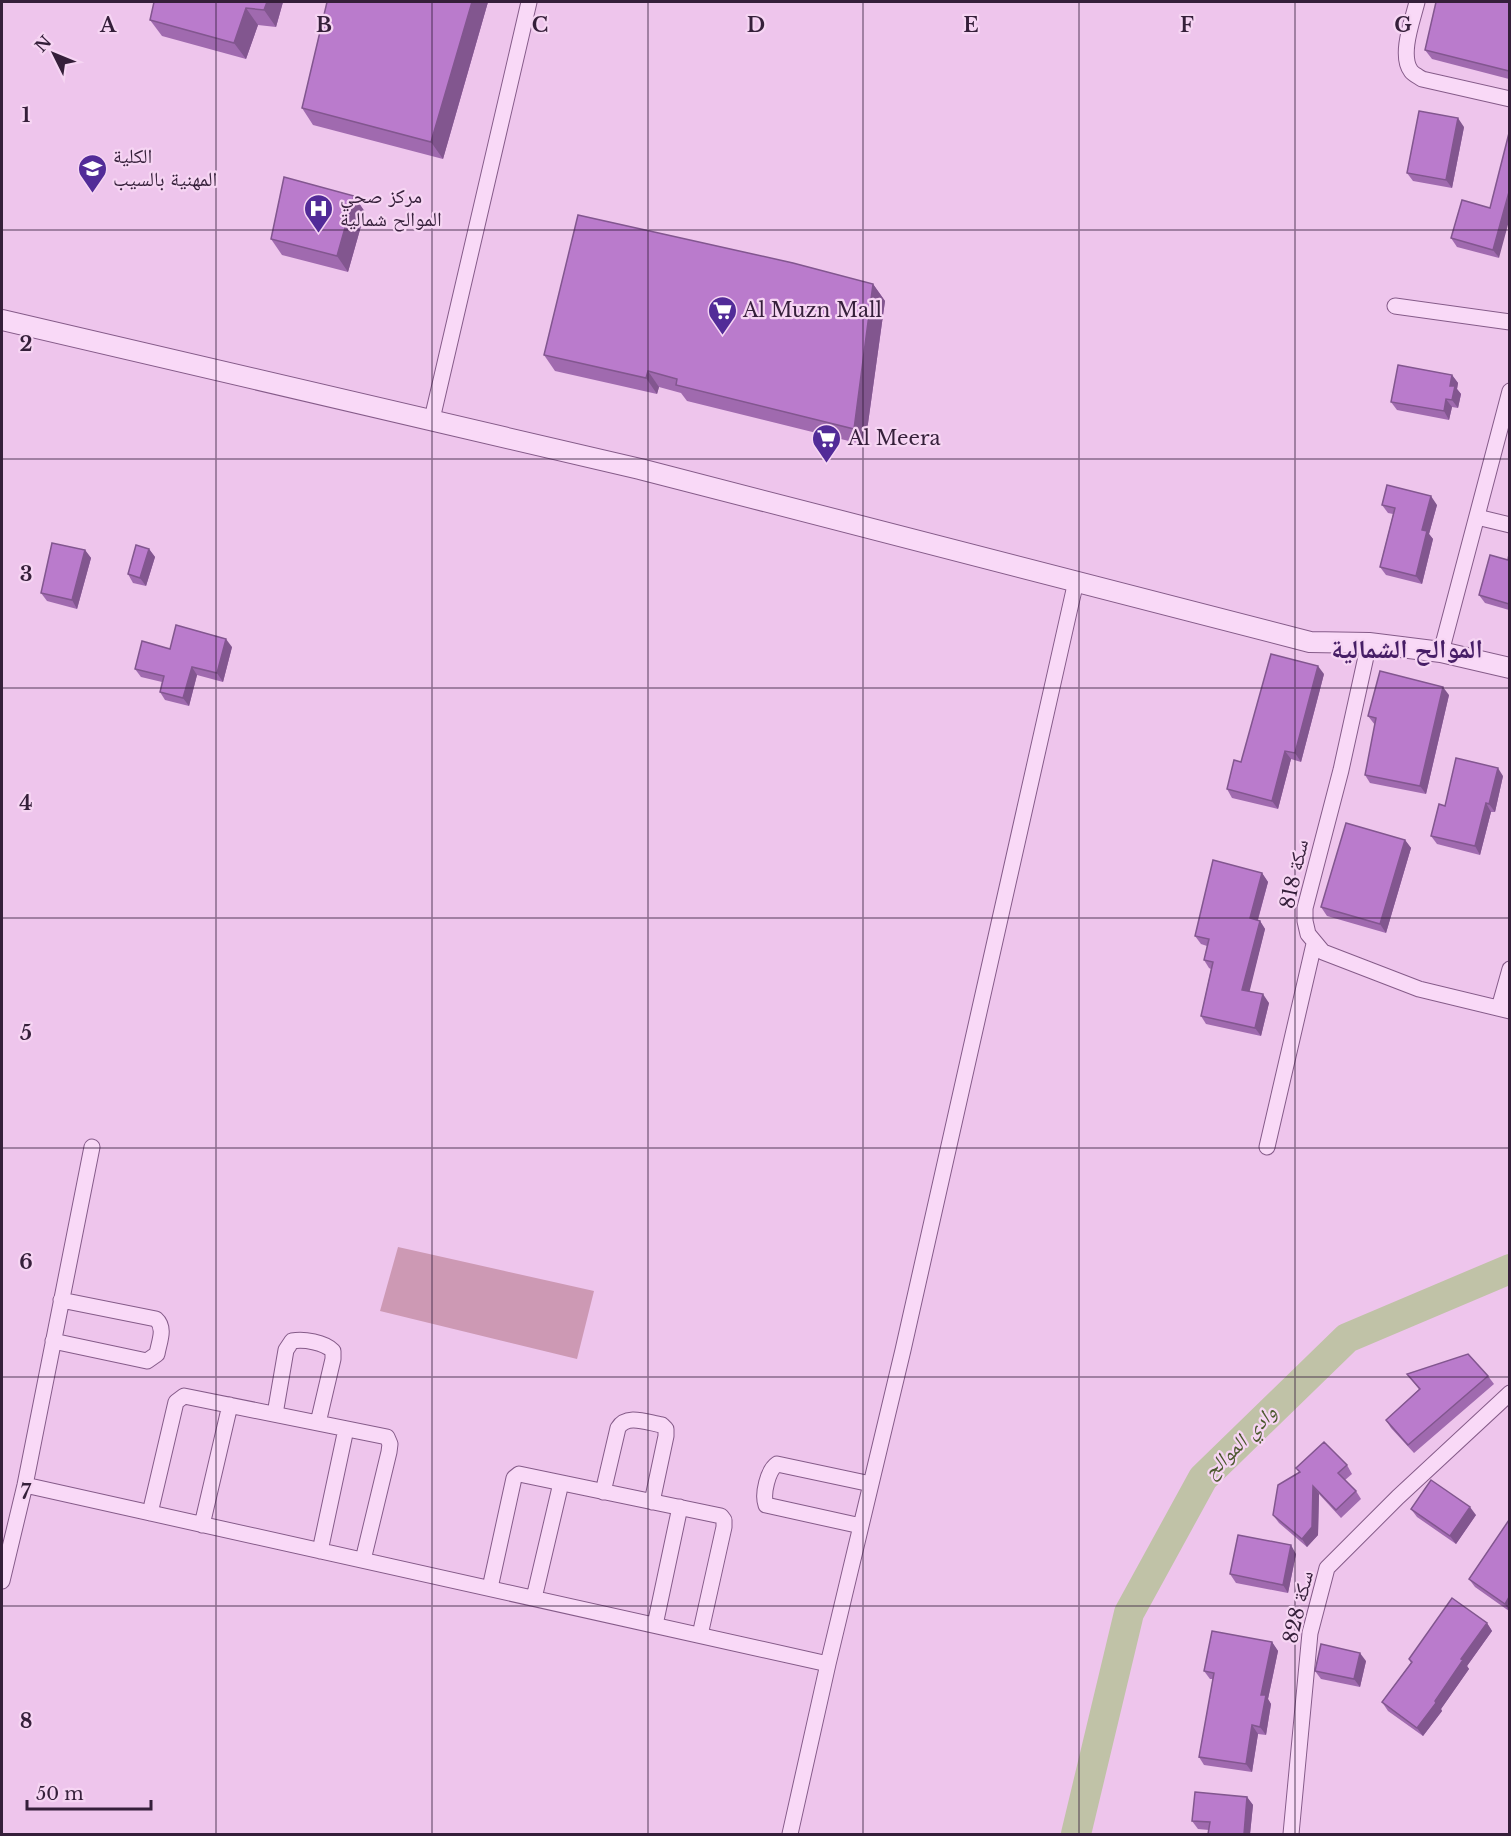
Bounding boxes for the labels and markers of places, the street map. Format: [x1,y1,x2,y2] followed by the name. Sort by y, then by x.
[113,144,217,191] place label: الكلية المهنية بالسيب
[76,152,108,194] school or university icon: الكلية المهنية بالسيب
[340,184,442,232] place label: مركز صحي الموالح شمالية
[303,192,335,234] hospital icon: مركز صحي الموالح شمالية
[706,294,738,336] supermarket icon: Al Muzn Mall
[742,298,882,322] place label: Al Muzn Mall
[811,422,843,464] supermarket icon: Al Meera
[847,426,941,450] place label: Al Meera

